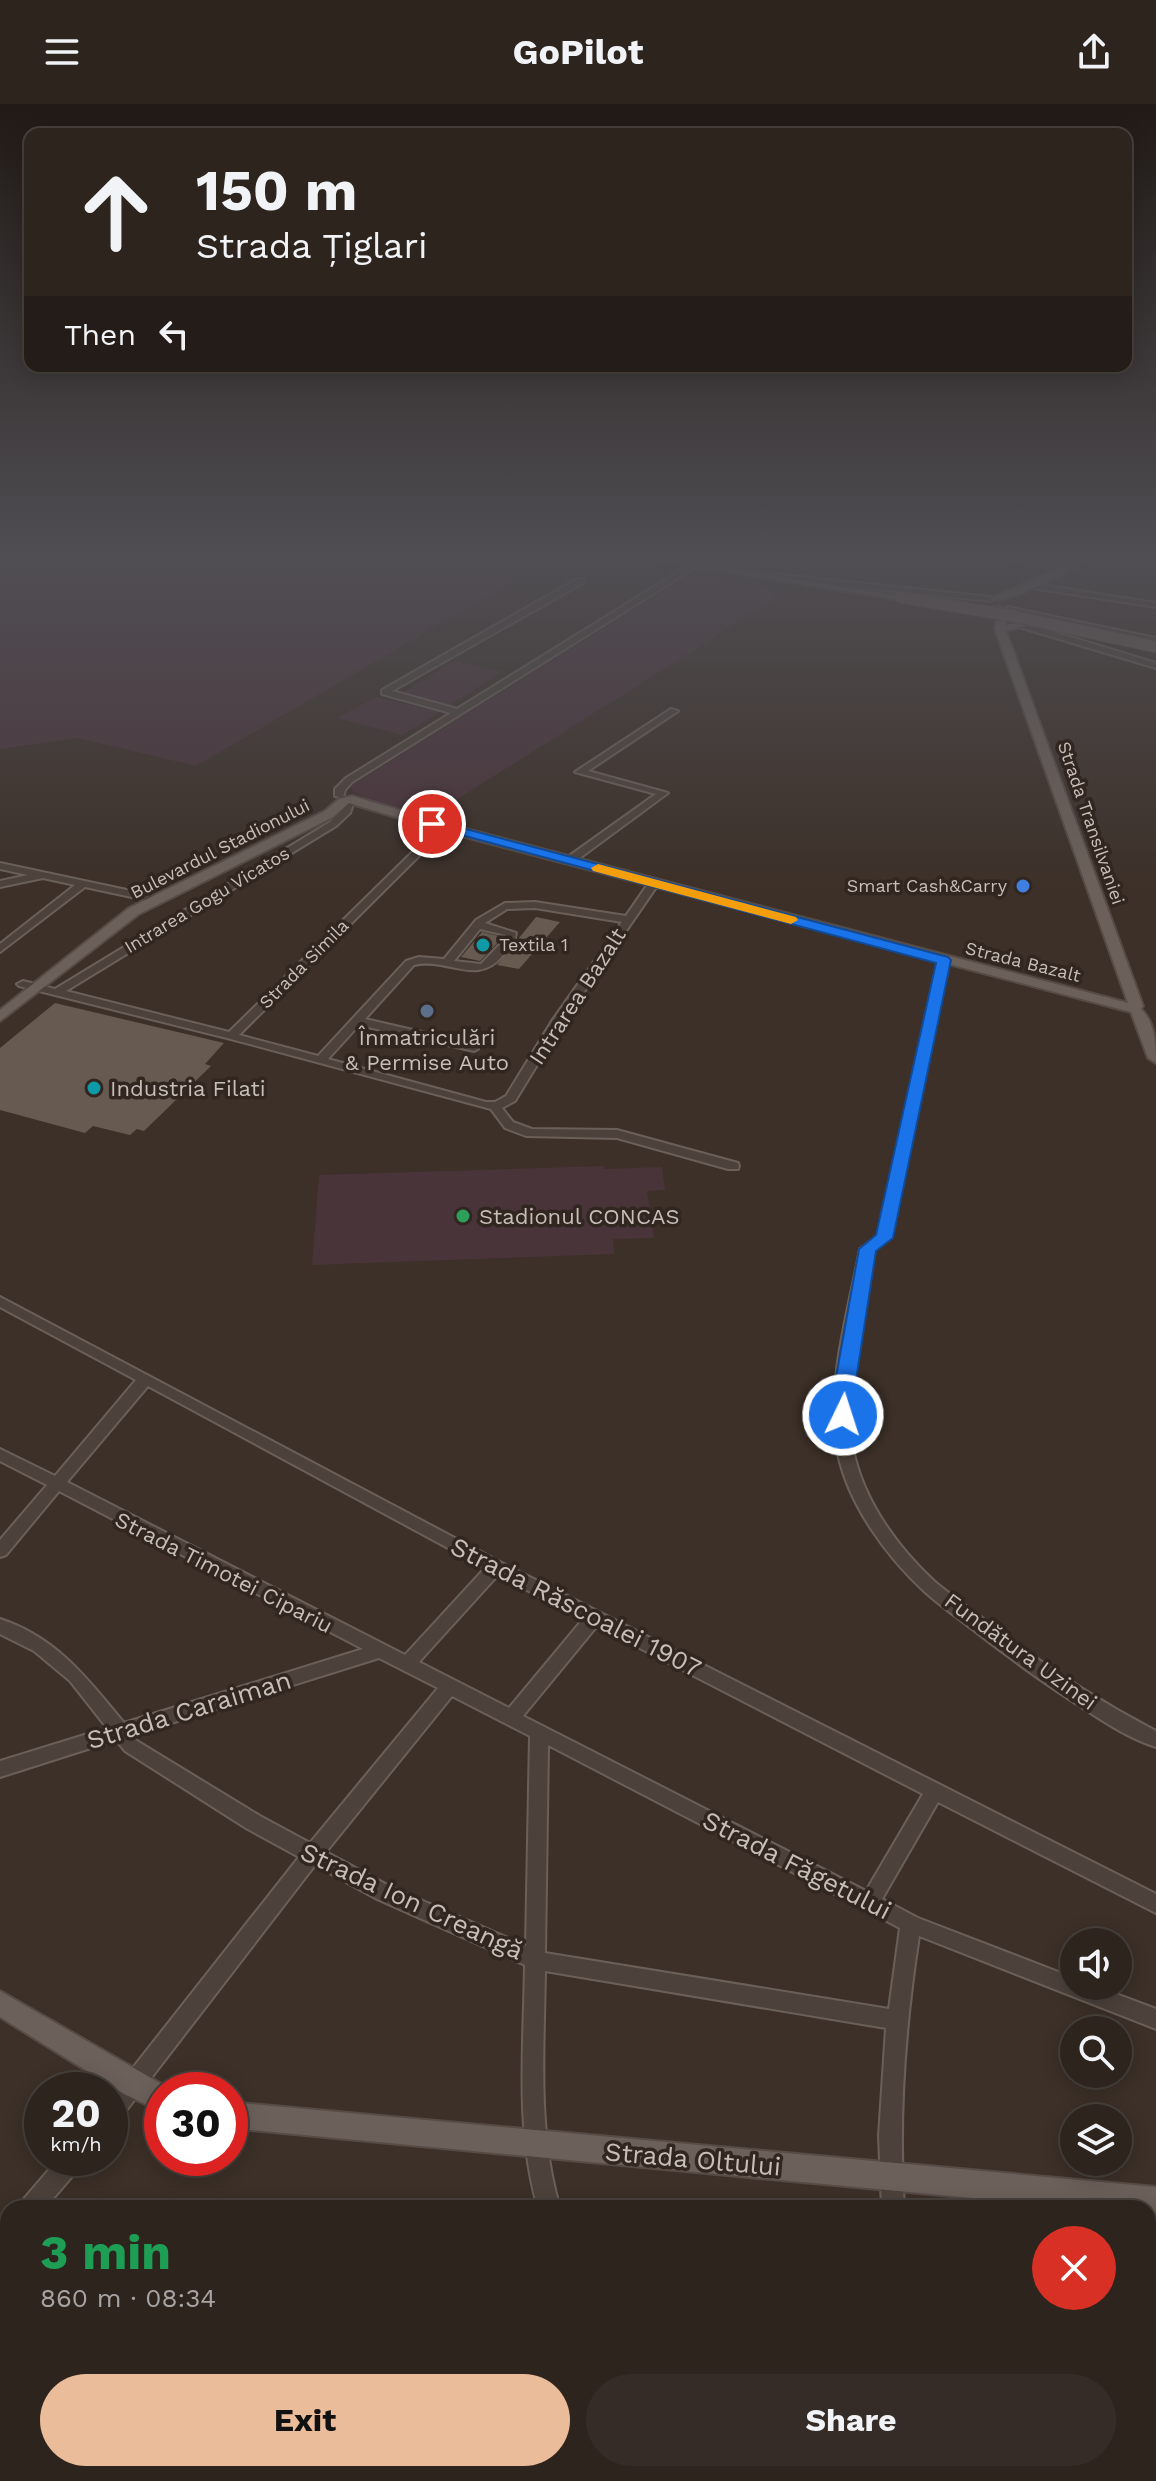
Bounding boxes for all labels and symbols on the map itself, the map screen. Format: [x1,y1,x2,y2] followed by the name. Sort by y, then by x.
[1054,739,1129,907] street label: Strada Transilvaniei
[398,790,466,858] pin
[127,794,313,903] street label: Bulevardul Stadionului
[120,842,293,957] street label: Intrarea Gogu Vicatos
[847,875,1008,896] place label: Smart Cash&Carry
[1014,877,1032,895] marker: Smart Cash&Carry
[255,915,353,1013] street label: Strada Simila
[524,923,631,1069] street label: Intrarea Bazalt
[499,934,568,955] place label: Textila 1
[474,936,492,954] marker: Textila 1
[963,937,1083,986] street label: Strada Bazalt
[418,1002,436,1020] marker: Înmatriculări & Permise Auto
[345,1025,509,1075] place label: Înmatriculări & Permise Auto
[110,1076,266,1101] place label: Industria Filati
[85,1079,103,1097] marker: Industria Filati
[479,1204,680,1229] place label: Stadionul CONCAS
[454,1207,472,1225] marker: Stadionul CONCAS
[801,1373,885,1457] position arrow
[111,1507,337,1638] street label: Strada Timotei Cipariu
[446,1531,706,1683] street label: Strada Răscoalei 1907
[940,1588,1102,1715] street label: Fundătura Uzinei
[83,1665,295,1755] street label: Strada Caraiman
[698,1805,896,1925] street label: Strada Făgetului
[296,1836,528,1966] street label: Strada Ion Creangă
[144,2072,248,2176] speed limit sign: 30
[604,2136,782,2182] street label: Strada Oltului

